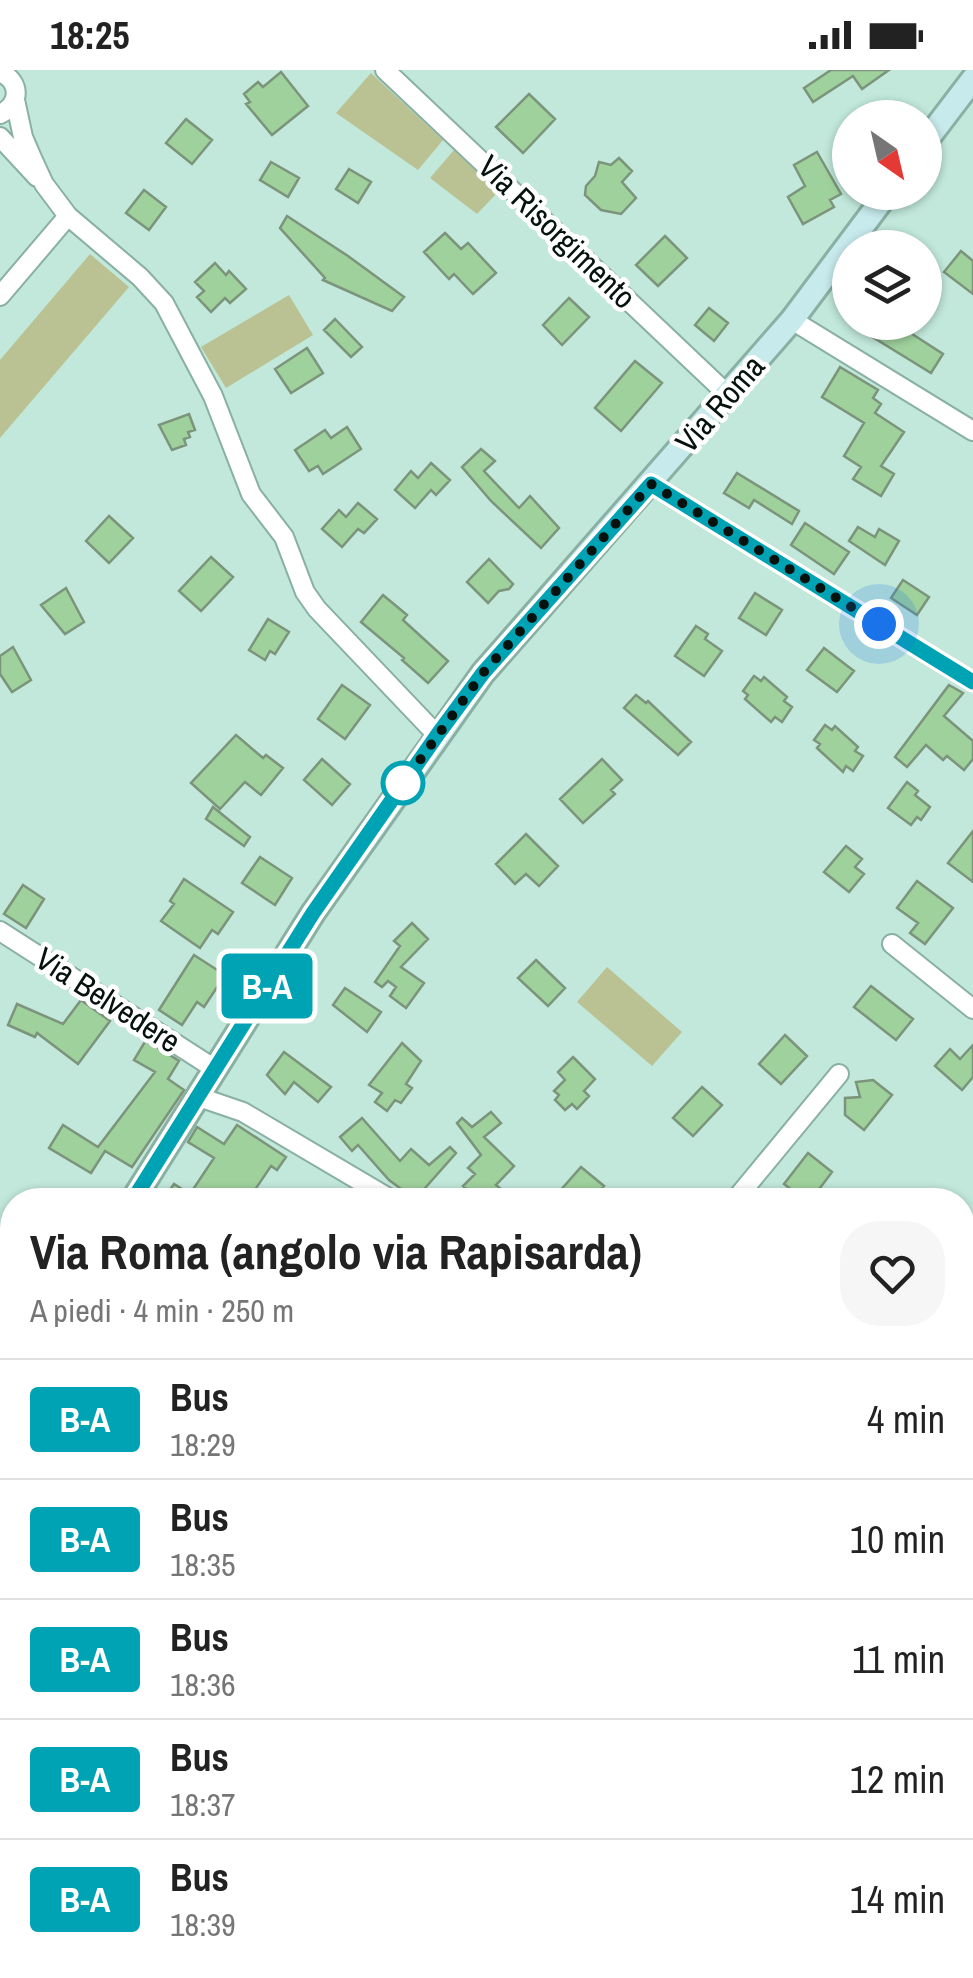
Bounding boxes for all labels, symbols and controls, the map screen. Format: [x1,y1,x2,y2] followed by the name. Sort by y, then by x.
[50,10,130,61] text: 18:25
[832,100,942,210] north arrow
[832,100,942,340] map controls
[469,145,646,318] street label: Via Risorgimento
[832,230,942,340] button: layers
[665,345,774,462] street label: Via Roma
[854,599,904,649] your location
[382,762,424,804] unlabelled marker
[28,937,189,1062] street label: Via Belvedere
[210,954,324,1018] line badge: B-A
[242,963,293,1010] text: B-A
[30,1219,642,1284] text: Via Roma (angolo via Rapisarda)
[840,1221,945,1326] button: heart
[30,1289,294,1332] text: A piedi · 4 min · 250 m
[170,1372,229,1423] text: Bus
[867,1394,945,1445] text: 4 min
[60,1396,111,1443] text: B-A
[170,1423,236,1466] text: 18:29
[170,1492,229,1543] text: Bus
[850,1514,945,1565] text: 10 min
[60,1516,111,1563] text: B-A
[170,1543,236,1586] text: 18:35
[170,1612,229,1663] text: Bus
[852,1634,945,1685] text: 11 min
[60,1636,111,1683] text: B-A
[170,1663,236,1706] text: 18:36
[170,1732,229,1783] text: Bus
[850,1754,945,1805] text: 12 min
[60,1756,111,1803] text: B-A
[170,1783,236,1826] text: 18:37
[170,1852,229,1903] text: Bus
[850,1874,945,1925] text: 14 min
[60,1876,111,1923] text: B-A
[170,1903,236,1946] text: 18:39

